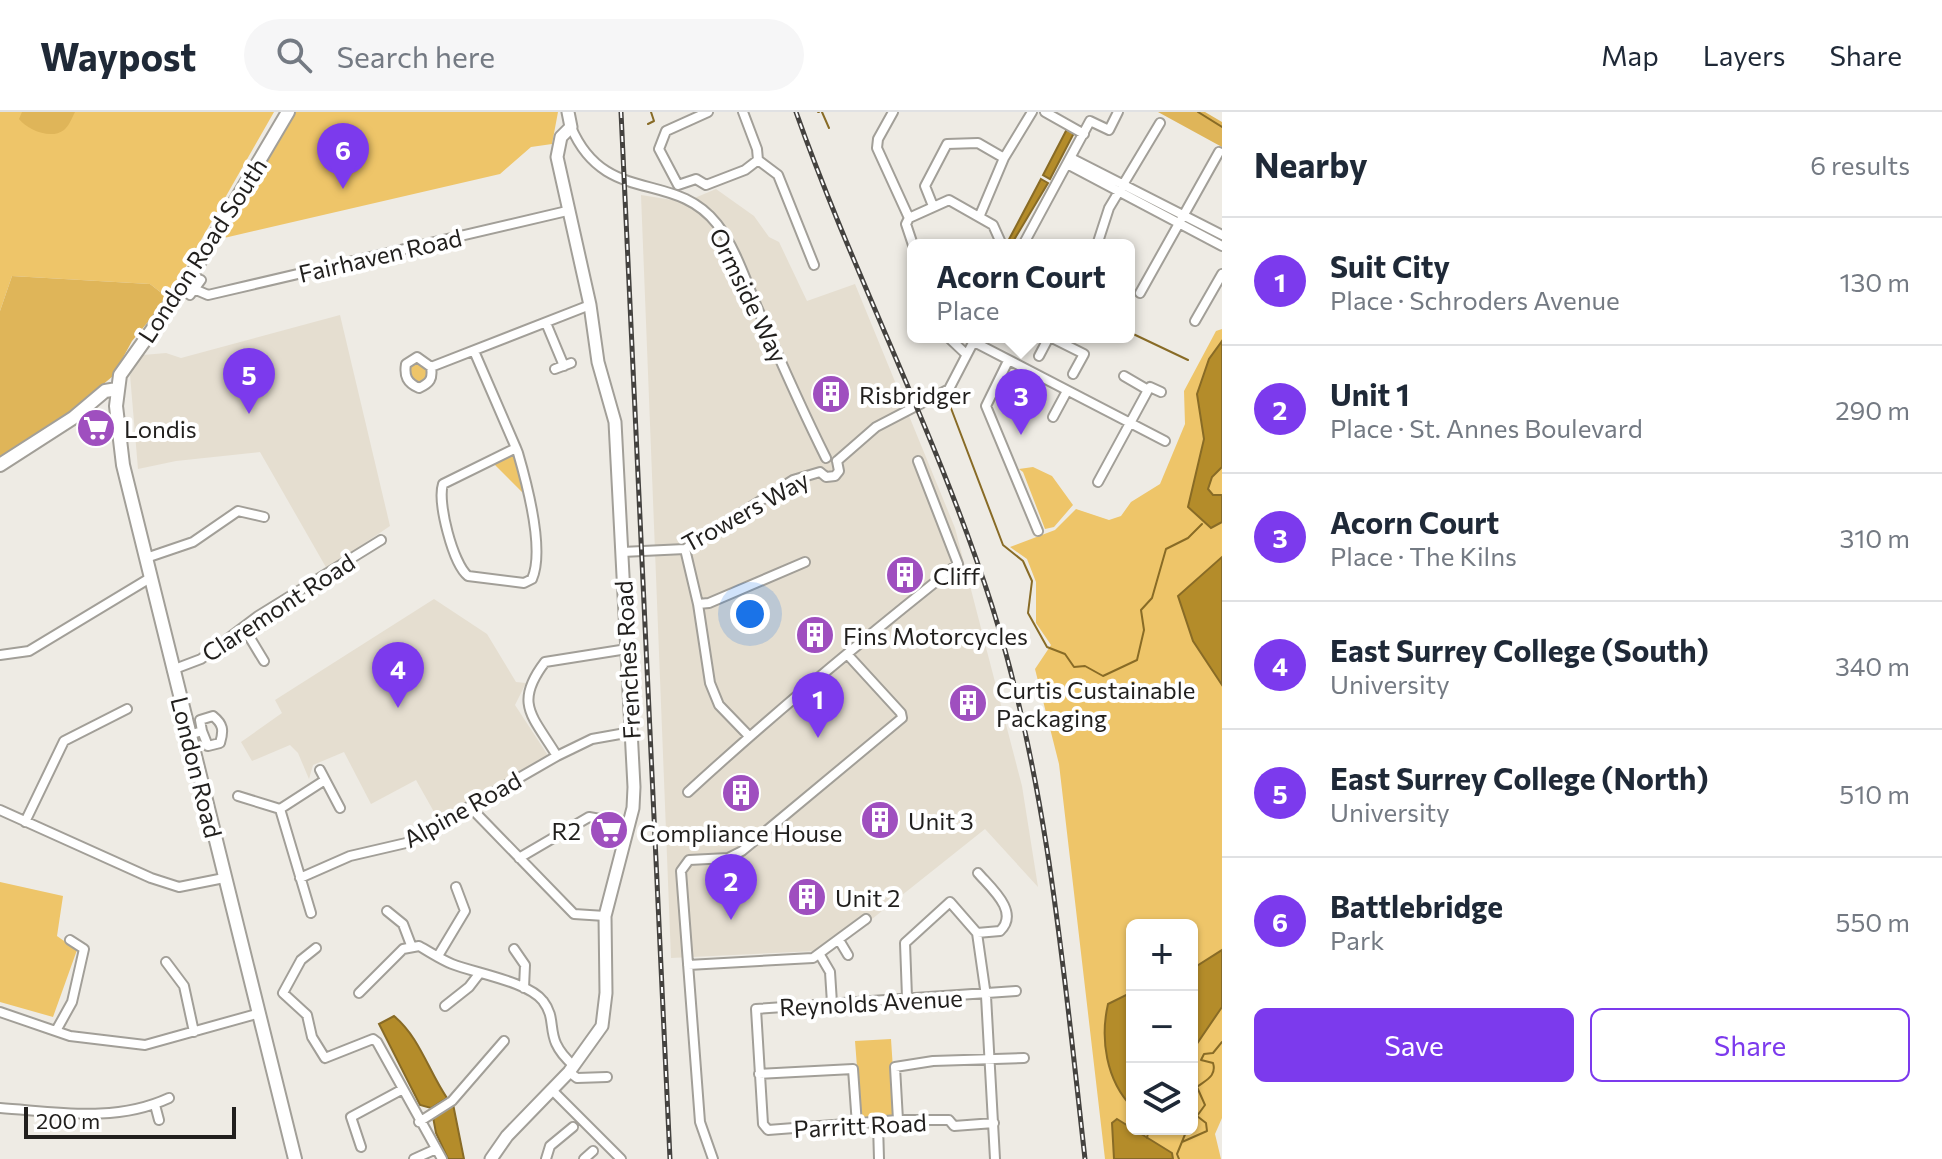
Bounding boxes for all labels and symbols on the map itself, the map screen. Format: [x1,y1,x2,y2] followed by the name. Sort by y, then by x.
[317,123,369,189] pin: 6
[131,152,273,348] street label: London Road South
[296,222,464,288] street label: Fairhaven Road
[704,223,794,367] street label: Ormside Way
[223,348,275,414] pin: 5
[995,369,1047,435] pin: 3
[810,373,852,415] building icon: Risbridger
[859,380,971,409] place label: Risbridger
[75,407,117,449] supermarket icon: Londis
[124,414,197,443] place label: Londis
[677,464,813,558] street label: Trowers Way
[196,547,360,667] street label: Claremont Road
[884,554,926,596] building icon: Cliff
[933,561,981,590] place label: Cliff
[608,580,646,740] street label: Frenches Road
[730,594,770,634] your location
[794,614,836,656] building icon: Fins Motorcycles
[843,621,1028,650] place label: Fins Motorcycles
[372,642,424,708] pin: 4
[792,672,844,738] pin: 1
[996,675,1195,732] place label: Curtis Custainable Packaging
[947,682,989,724] building icon: Curtis Custainable Packaging
[165,693,229,841] street label: London Road
[398,765,526,853] street label: Alpine Road
[720,772,762,814] building icon: Compliance House
[859,799,901,841] building icon: Unit 3
[908,806,974,835] place label: Unit 3
[588,809,630,851] supermarket icon: R2
[552,816,581,845] place label: R2
[640,818,842,847] place label: Compliance House
[705,854,757,920] pin: 2
[786,876,828,918] building icon: Unit 2
[835,883,900,912] place label: Unit 2
[779,983,963,1021] street label: Reynolds Avenue
[24,1103,236,1139] scale bar
[793,1107,927,1143] street label: Parritt Road

